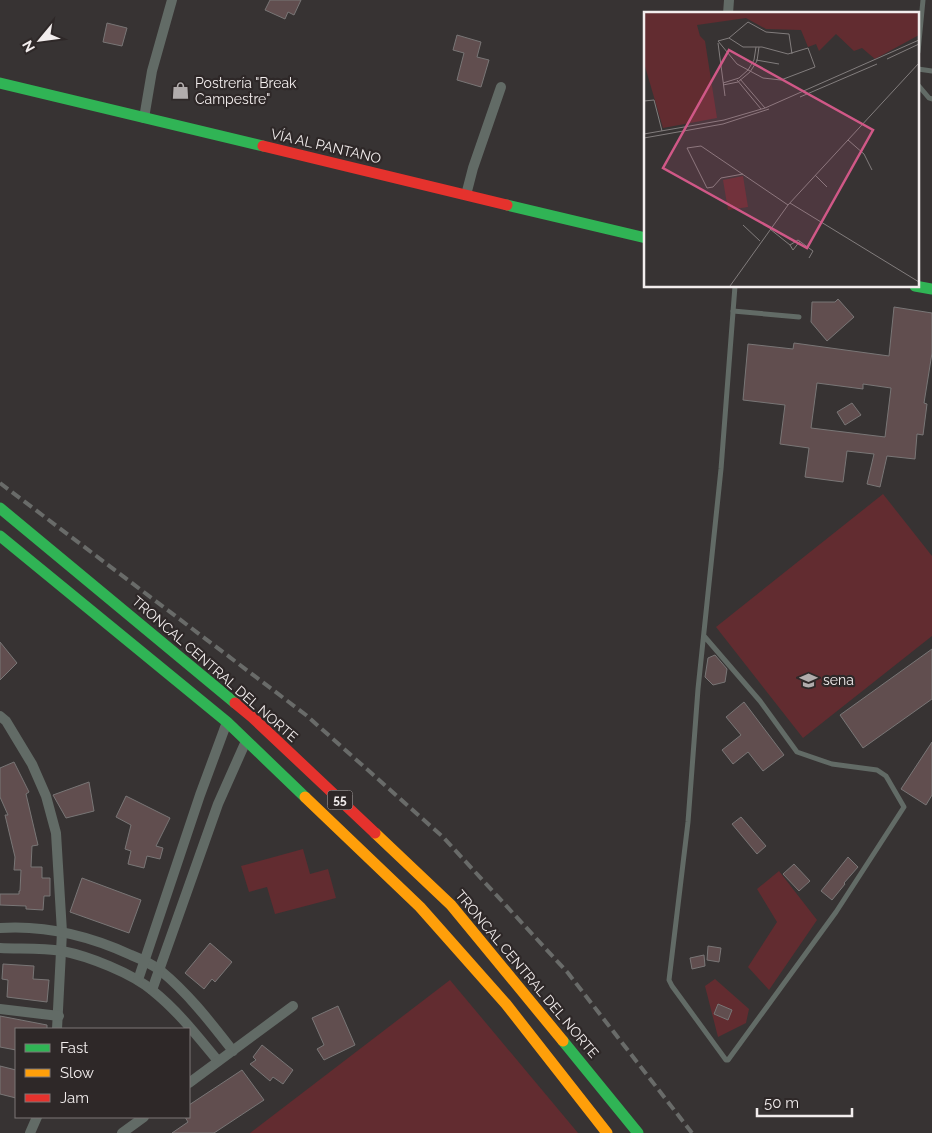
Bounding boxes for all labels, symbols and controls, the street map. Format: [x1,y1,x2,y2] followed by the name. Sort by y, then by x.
[644,12,920,288] inset map
[15,15,65,65] north arrow
[19,38,38,55] text: N
[195,75,297,107] place label: Postrería "Break Campestre"
[171,81,191,101] shop icon: Postrería "Break Campestre"
[269,125,383,166] street label: VÍA AL PANTANO
[129,593,301,745] street label: TRONCAL CENTRAL DEL NORTE
[799,670,819,690] school or university icon: sena
[823,672,854,688] place label: sena
[328,790,352,810] road number: 55
[452,887,602,1061] street label: TRONCAL CENTRAL DEL NORTE
[15,1028,190,1118] legend
[60,1039,88,1057] text: Fast
[60,1064,94,1082] text: Slow
[757,1086,852,1118] scale bar
[60,1089,89,1107] text: Jam
[764,1094,799,1112] text: 50 m

